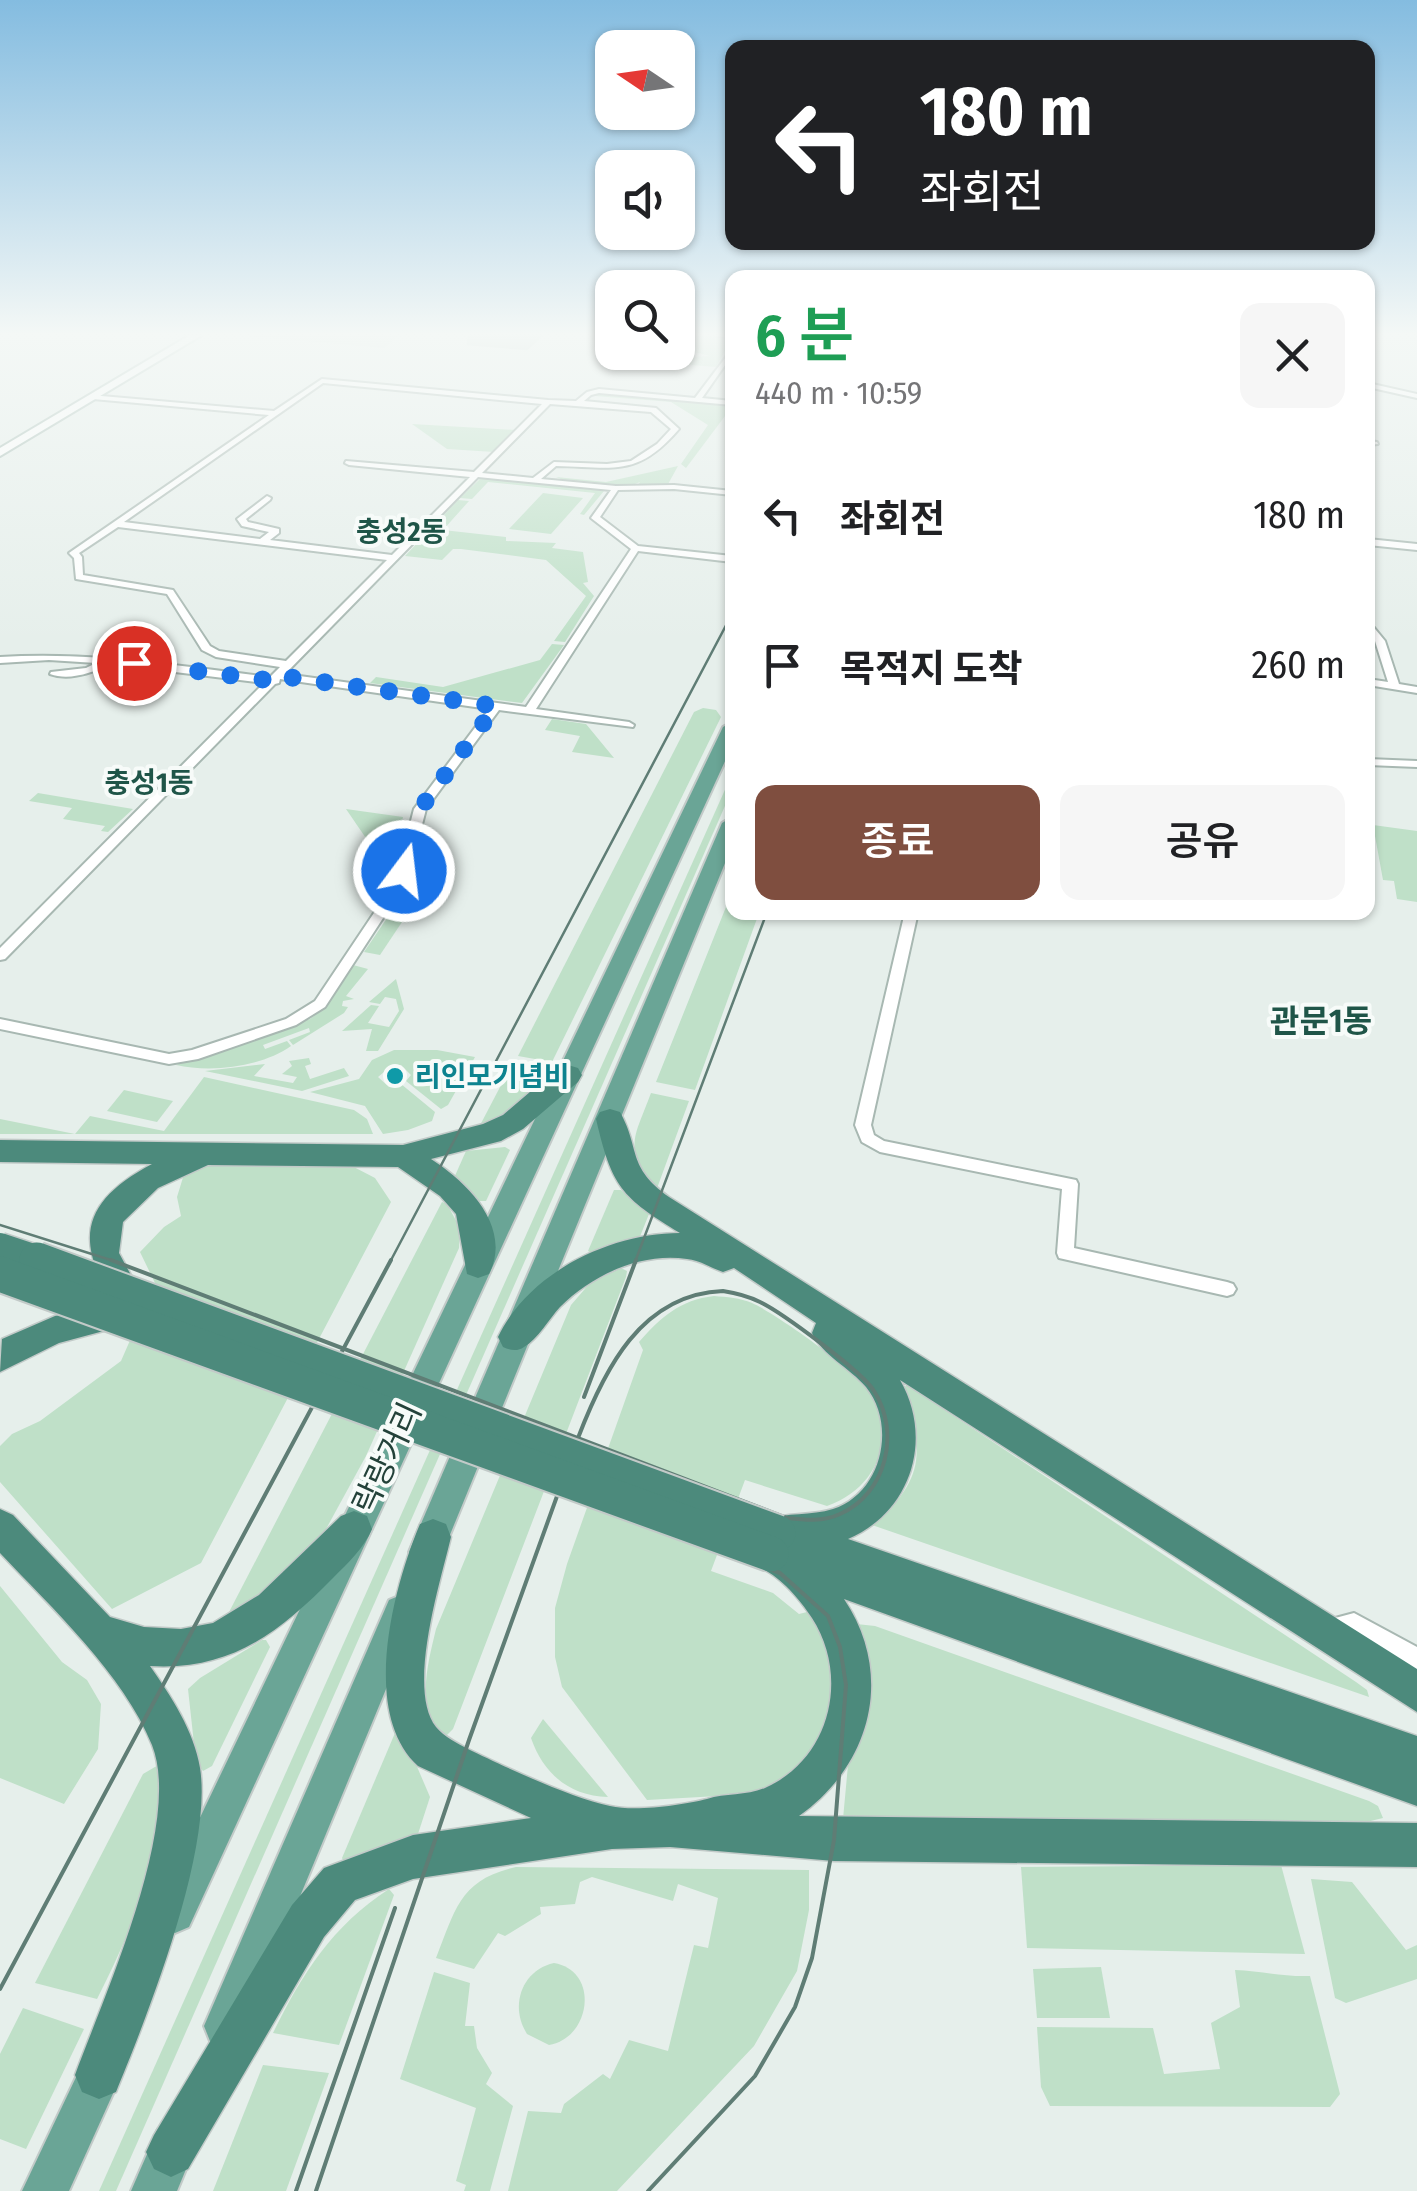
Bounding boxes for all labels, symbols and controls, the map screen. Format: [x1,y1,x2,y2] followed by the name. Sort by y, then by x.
[595,30,695,130] north arrow
[595,30,695,370] map controls
[920,70,1093,154] text: 180 m
[755,80,885,210] icon: left
[595,150,695,250] button: sound
[920,165,1044,219] text: 좌회전
[595,270,695,370] button: search
[755,300,854,372] text: 6 분
[1240,303,1345,408] button: close
[755,374,922,412] text: 440 m · 10:59
[755,488,810,543] icon: left
[1253,492,1345,538] text: 180 m
[840,496,945,542] text: 좌회전
[356,515,446,548] district label: 충성2동
[92,621,177,706] pin
[107,636,162,691] icon: arrive
[755,638,810,693] icon: arrive
[1251,642,1345,688] text: 260 m
[840,646,1023,692] text: 목적지 도착
[104,766,194,799] district label: 충성1동
[755,785,1040,900] button: 종료
[1060,785,1345,900] button: 공유
[352,819,456,923] position arrow
[1270,1002,1372,1040] district label: 관문1동
[415,1060,570,1093] place label: 리인모기념비
[384,1065,406,1087] marker: 리인모기념비
[345,1397,429,1519] street label: 락랑거리

